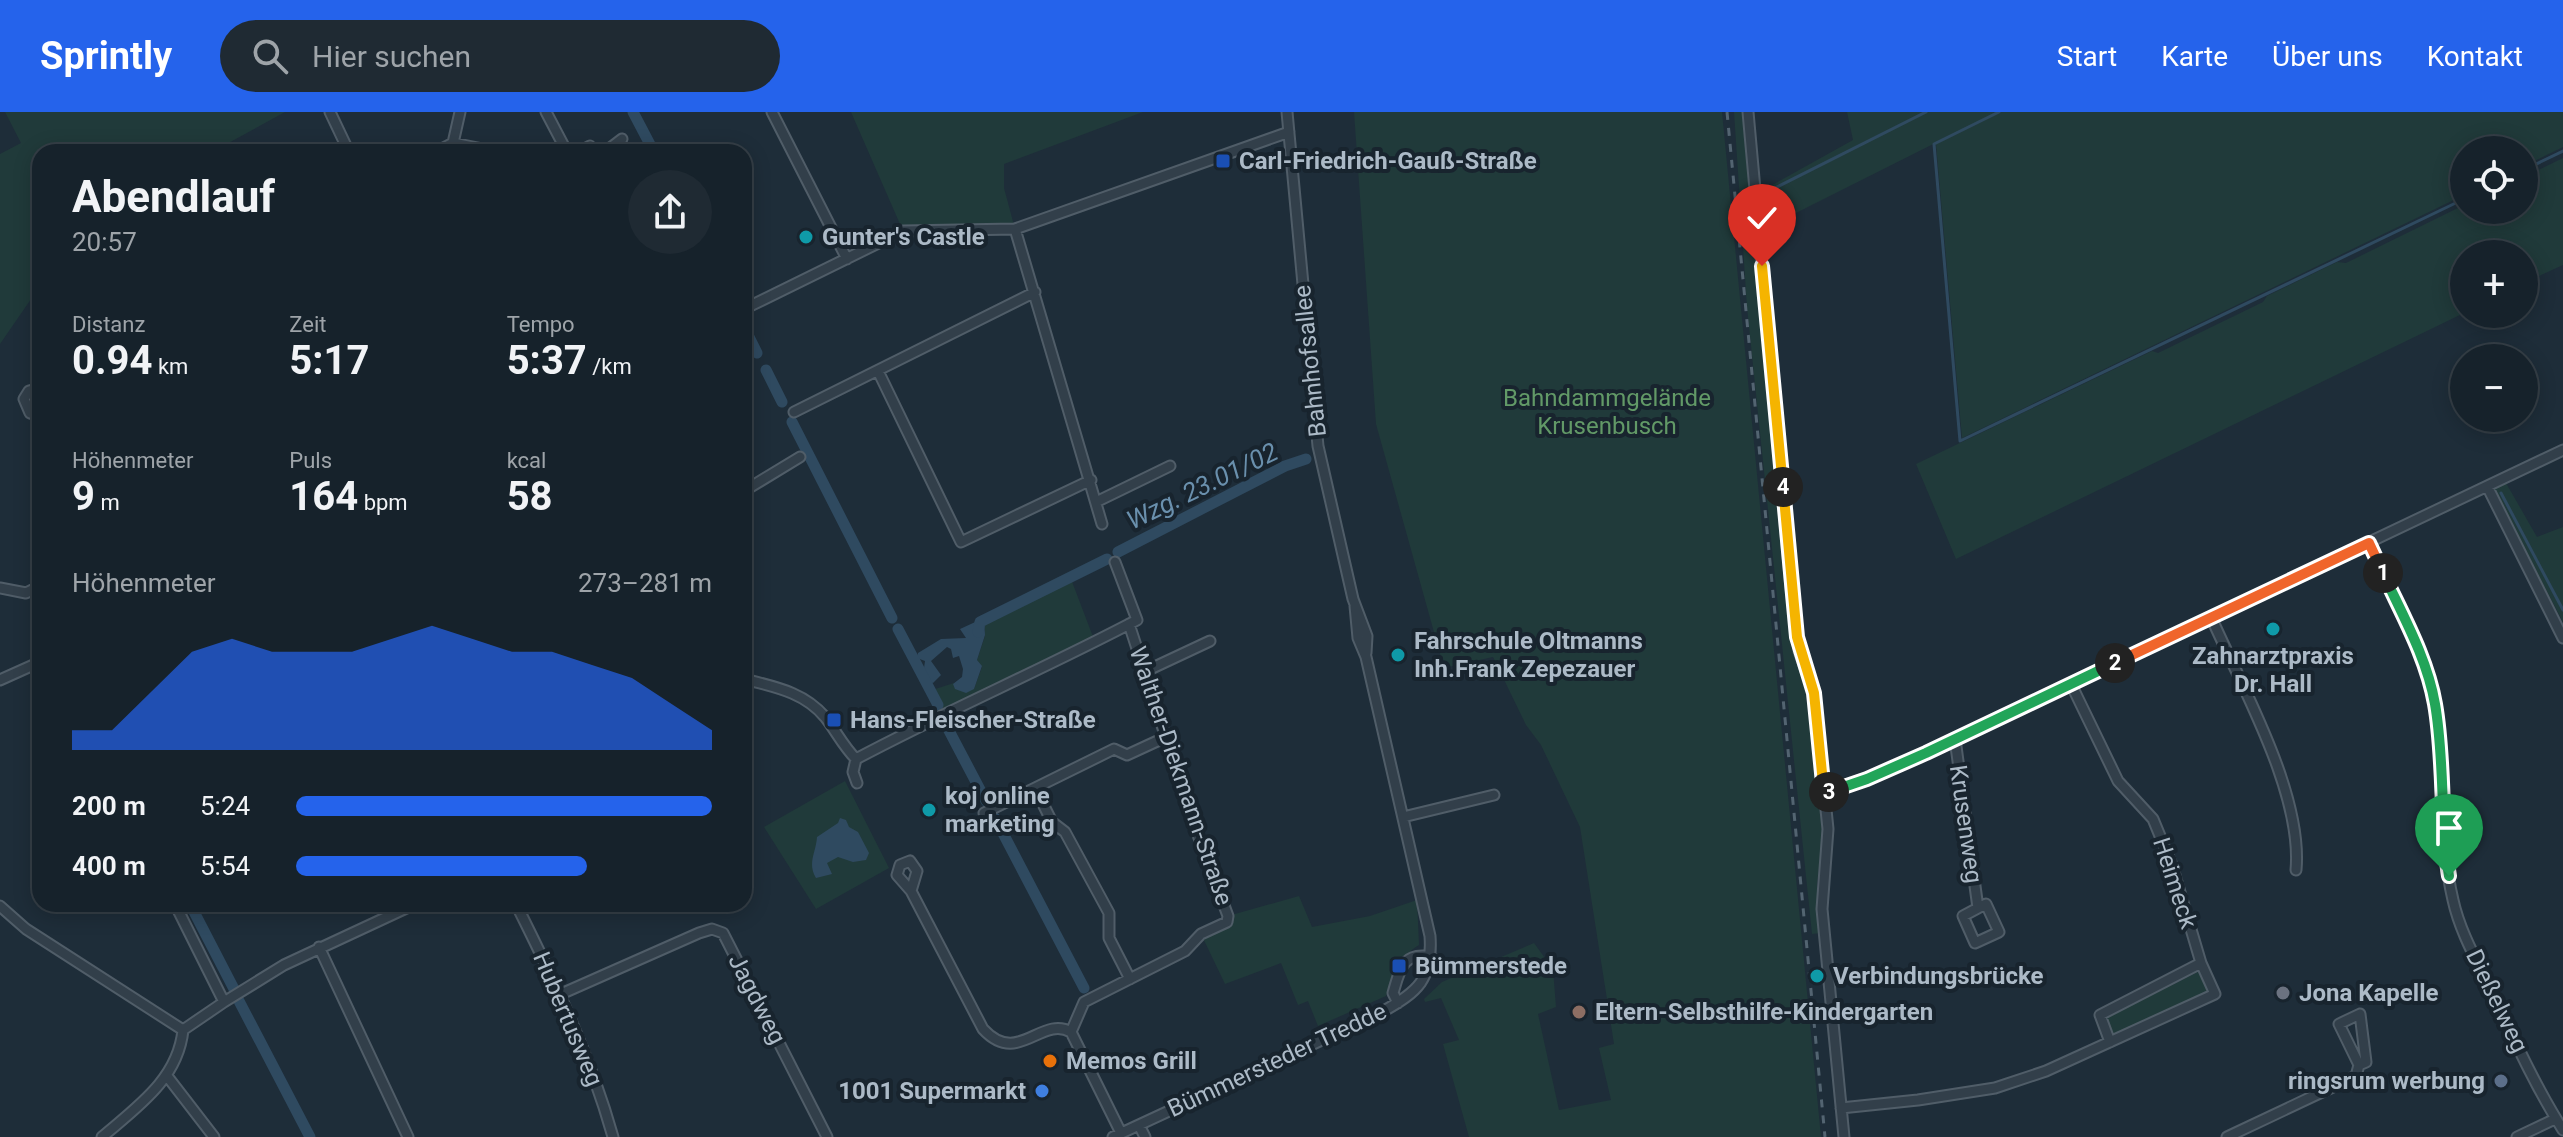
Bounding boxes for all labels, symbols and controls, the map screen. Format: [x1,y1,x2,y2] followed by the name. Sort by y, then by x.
[220,20,780,92] search box
[40,34,172,78] text: Sprintly
[248,34,292,78] icon: search
[312,39,471,74] text: Hier suchen
[2057,40,2117,73] text: Start
[2161,40,2228,73] text: Karte
[2272,40,2383,73] text: Über uns
[2427,40,2523,73] text: Kontakt
[2450,136,2538,432] map controls
[2450,136,2538,224] button: locate
[1239,147,1537,175] place label: Carl-Friedrich-Gauß-Straße
[1214,152,1232,170] marker: Carl-Friedrich-Gauß-Straße
[628,170,712,254] button: share
[72,171,275,223] text: Abendlauf
[1728,184,1796,266] pin
[1740,196,1784,240] icon: check
[822,223,985,251] place label: Gunter's Castle
[72,227,137,257] text: 20:57
[797,228,815,246] marker: Gunter's Castle
[2450,240,2538,328] button: +
[1288,284,1332,438] street label: Bahnhofsallee
[72,312,145,337] text: Distanz
[289,312,327,337] text: Zeit
[507,312,575,337] text: Tempo
[72,337,152,384] text: 0.94
[289,337,369,384] text: 5:17
[507,337,587,384] text: 5:37
[2450,344,2538,432] button: −
[152,354,188,379] text: km
[587,354,632,379] text: /km
[1503,384,1711,440] park label: Bahndammgelände Krusenbusch
[1122,437,1282,535] water label: Wzg. 23.01/02
[72,448,193,473] text: Höhenmeter
[289,448,332,473] text: Puls
[507,448,546,473] text: kcal
[1763,467,1803,507] pin: 4
[72,473,95,520] text: 9
[289,473,358,520] text: 164
[507,473,553,520] text: 58
[1777,474,1789,499] text: 4
[95,490,120,515] text: m
[358,490,408,515] text: bpm
[2363,553,2403,593] pin: 1
[2377,560,2389,585] text: 1
[72,568,216,598] text: Höhenmeter
[578,568,712,598] text: 273–281 m
[2264,620,2282,638] marker: Zahnarztpraxis Dr. Hall
[1414,627,1643,683] place label: Fahrschule Oltmanns Inh.Frank Zepezauer
[2192,642,2354,698] place label: Zahnarztpraxis Dr. Hall
[1124,643,1238,909] street label: Walther-Diekmann-Straße
[2095,643,2135,683] pin: 2
[1389,646,1407,664] marker: Fahrschule Oltmanns Inh.Frank Zepezauer
[2109,650,2121,675] text: 2
[850,706,1096,734] place label: Hans-Fleischer-Straße
[825,711,843,729] marker: Hans-Fleischer-Straße
[1944,763,1988,885] street label: Krusenweg
[1809,772,1849,812] pin: 3
[1823,779,1835,804] text: 3
[945,782,1055,838] place label: koj online marketing
[72,791,146,821] text: 200 m
[200,791,250,821] text: 5:24
[2415,794,2483,876] pin
[920,801,938,819] marker: koj online marketing
[2427,806,2471,850] icon: arrive
[2147,834,2203,933] street label: Heimeck
[72,851,146,881] text: 400 m
[200,851,250,881] text: 5:54
[2460,945,2534,1057] street label: Dießelweg
[527,948,609,1090] street label: Hubertusweg
[722,949,792,1049] street label: Jagdweg
[1415,952,1567,980] place label: Bümmerstede
[1390,957,1408,975] marker: Bümmerstede
[1833,962,2043,990] place label: Verbindungsbrücke
[1808,967,1826,985] marker: Verbindungsbrücke
[2299,979,2438,1007] place label: Jona Kapelle
[2274,984,2292,1002] marker: Jona Kapelle
[1163,997,1391,1123] street label: Bümmersteder Tredde
[1595,998,1933,1026] place label: Eltern-Selbsthilfe-Kindergarten
[1570,1003,1588,1021] marker: Eltern-Selbsthilfe-Kindergarten
[1066,1047,1197,1075] place label: Memos Grill
[1041,1052,1059,1070] marker: Memos Grill
[2288,1067,2485,1095] place label: ringsrum werbung
[2492,1072,2510,1090] marker: ringsrum werbung
[838,1077,1026,1105] place label: 1001 Supermarkt
[1033,1082,1051,1100] marker: 1001 Supermarkt

